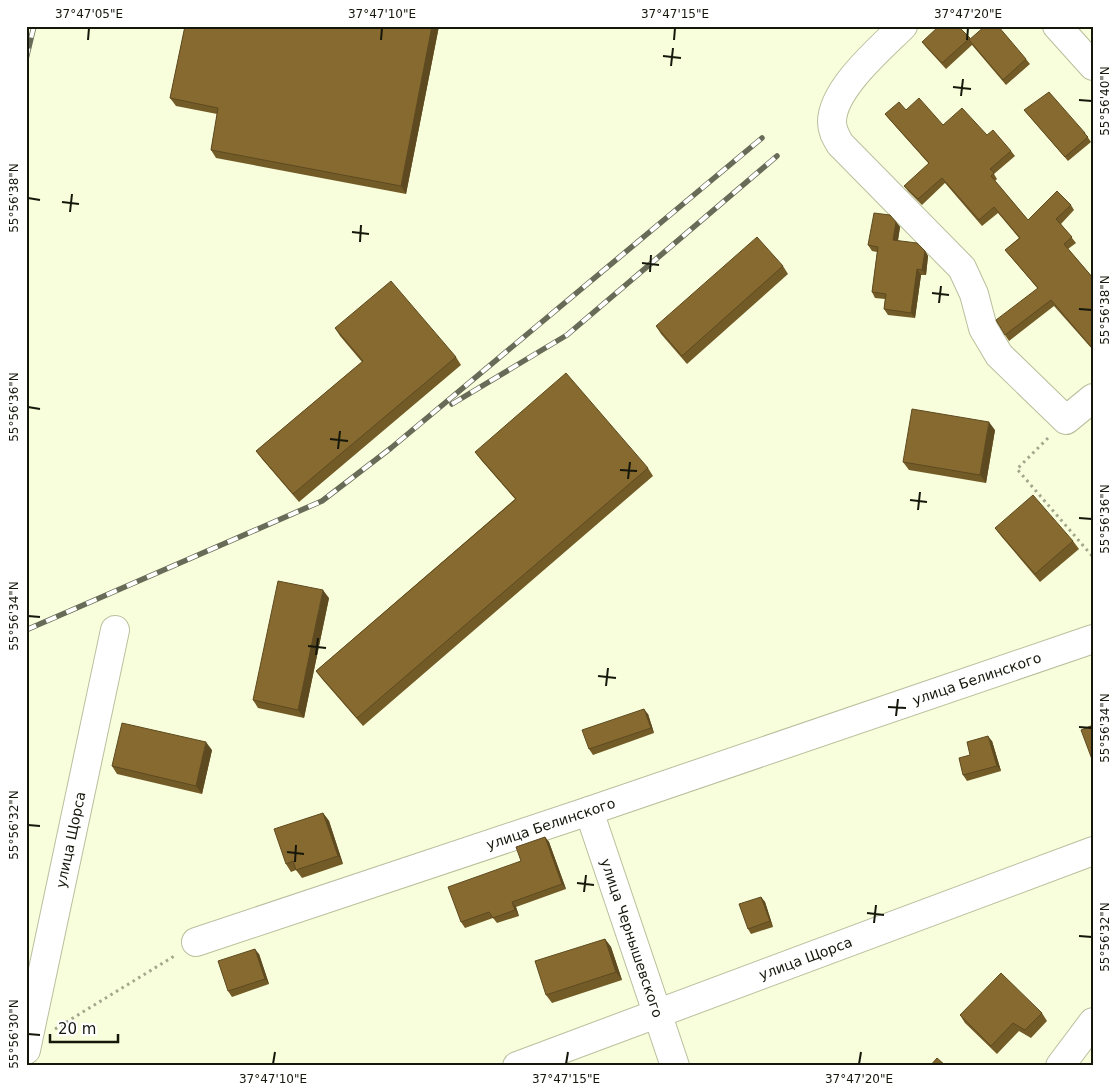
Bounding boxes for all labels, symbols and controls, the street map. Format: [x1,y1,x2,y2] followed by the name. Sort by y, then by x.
[55,7,123,21] text: 37°47'05"E
[348,7,416,21] text: 37°47'10"E
[641,7,709,21] text: 37°47'15"E
[934,7,1002,21] text: 37°47'20"E
[1098,66,1112,136] text: 55°56'40"N
[7,163,21,233] text: 55°56'38"N
[1098,275,1112,345] text: 55°56'38"N
[7,372,21,442] text: 55°56'36"N
[1098,484,1112,554] text: 55°56'36"N
[7,581,21,651] text: 55°56'34"N
[910,649,1043,708] street label: улица Белинского
[1098,693,1112,763] text: 55°56'34"N
[7,790,21,860] text: 55°56'32"N
[53,790,89,889] street label: улица Щорса
[484,795,617,853] street label: улица Белинского
[598,856,666,1019] street label: улица Чернышевского
[1098,902,1112,972] text: 55°56'32"N
[757,934,854,983] street label: улица Щорса
[7,999,21,1069] text: 55°56'30"N
[50,1012,118,1044] scale bar
[58,1020,96,1038] text: 20 m
[239,1072,307,1086] text: 37°47'10"E
[532,1072,600,1086] text: 37°47'15"E
[825,1072,893,1086] text: 37°47'20"E

